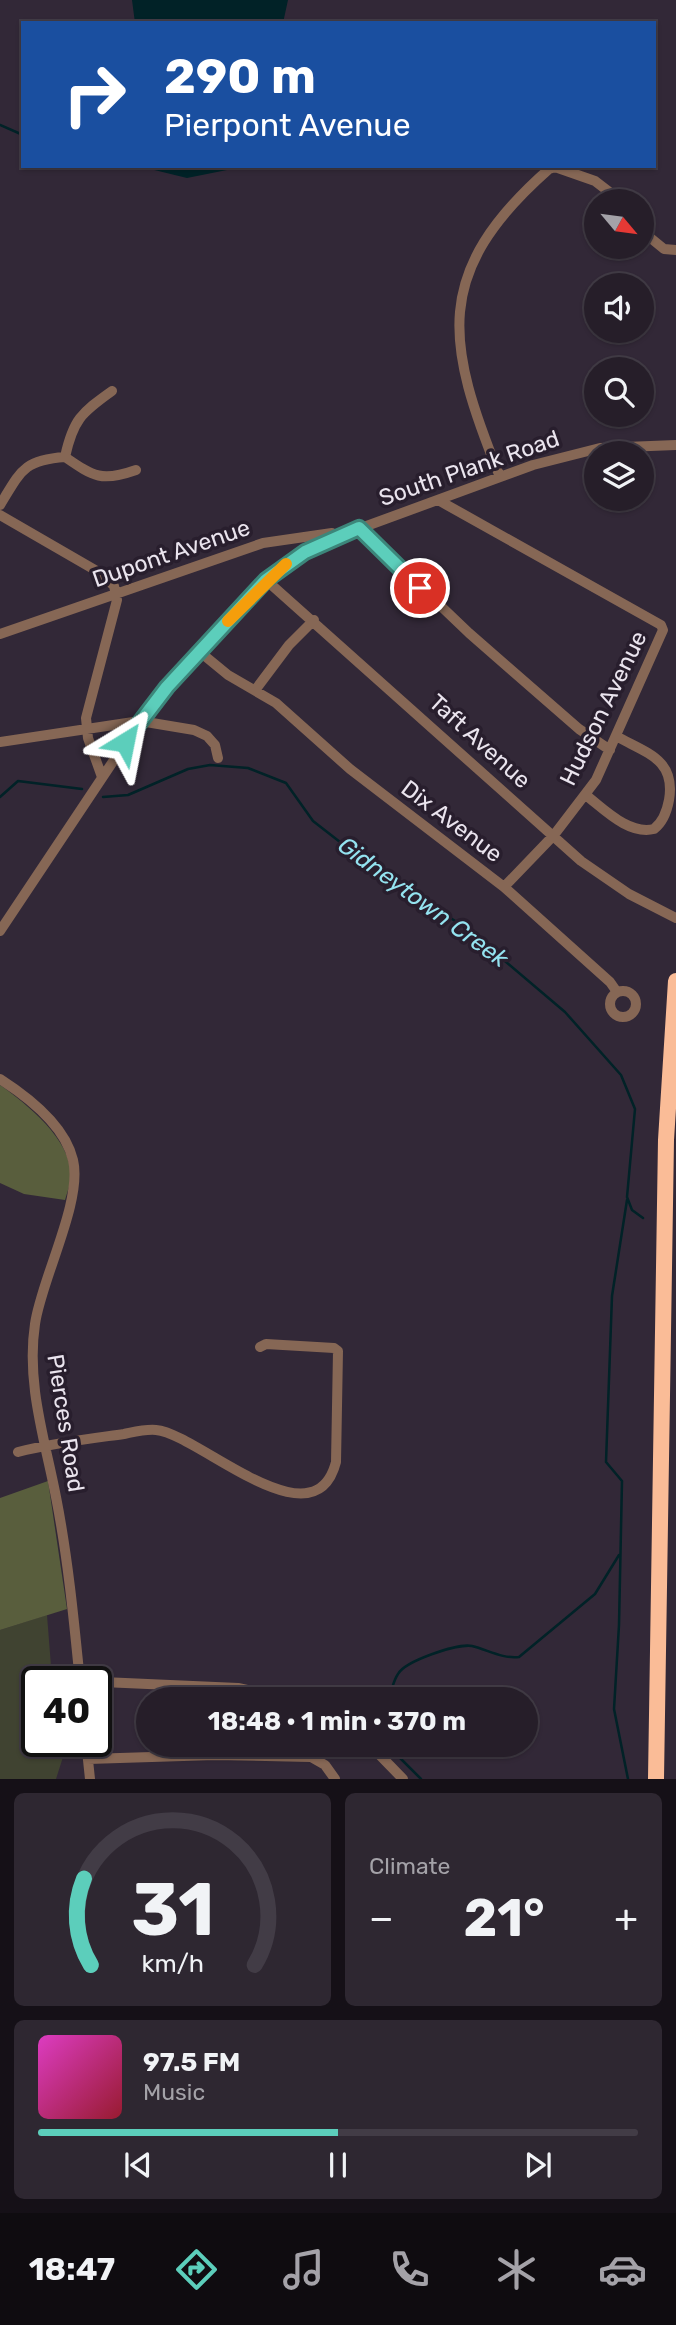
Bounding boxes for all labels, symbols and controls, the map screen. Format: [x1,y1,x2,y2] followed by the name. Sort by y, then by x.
[164,47,316,105] text: 290 m
[49,49,140,140] icon: right
[164,106,411,144] text: Pierpont Avenue
[584,189,654,259] north arrow
[584,189,654,511] map controls
[584,273,654,343] button: sound
[584,357,654,427] button: search
[375,424,563,512] street label: South Plank Road
[584,441,654,511] button: layers
[88,513,254,593] street label: Dupont Avenue
[390,558,450,618] pin
[401,569,439,607] icon: arrive
[554,626,652,790] street label: Hudson Avenue
[423,688,537,794] street label: Taft Avenue
[88,705,162,779] position arrow
[396,774,508,868] street label: Dix Avenue
[332,831,514,974] water label: Gidneytown Creek
[41,1352,91,1494] street label: Pierces Road
[21,1666,112,1757] speed limit sign: 40
[208,1706,466,1737] text: 18:48 · 1 min · 370 m
[369,1852,450,1880] text: Climate
[131,1868,214,1954] text: 31
[464,1887,545,1949] text: 21°
[369,1895,394,1941] text: −
[614,1895,638,1941] text: +
[141,1949,204,1978] text: km/h
[143,2047,240,2078] text: 97.5 FM
[143,2078,205,2106] text: Music
[119,2146,157,2184] icon: previous
[319,2146,357,2184] icon: pause
[519,2146,557,2184] icon: next
[172,2245,221,2294] icon: directions
[279,2245,328,2294] icon: music
[385,2245,434,2294] icon: phone
[492,2245,541,2294] icon: climate
[598,2245,647,2294] icon: car
[29,2250,115,2288] text: 18:47

